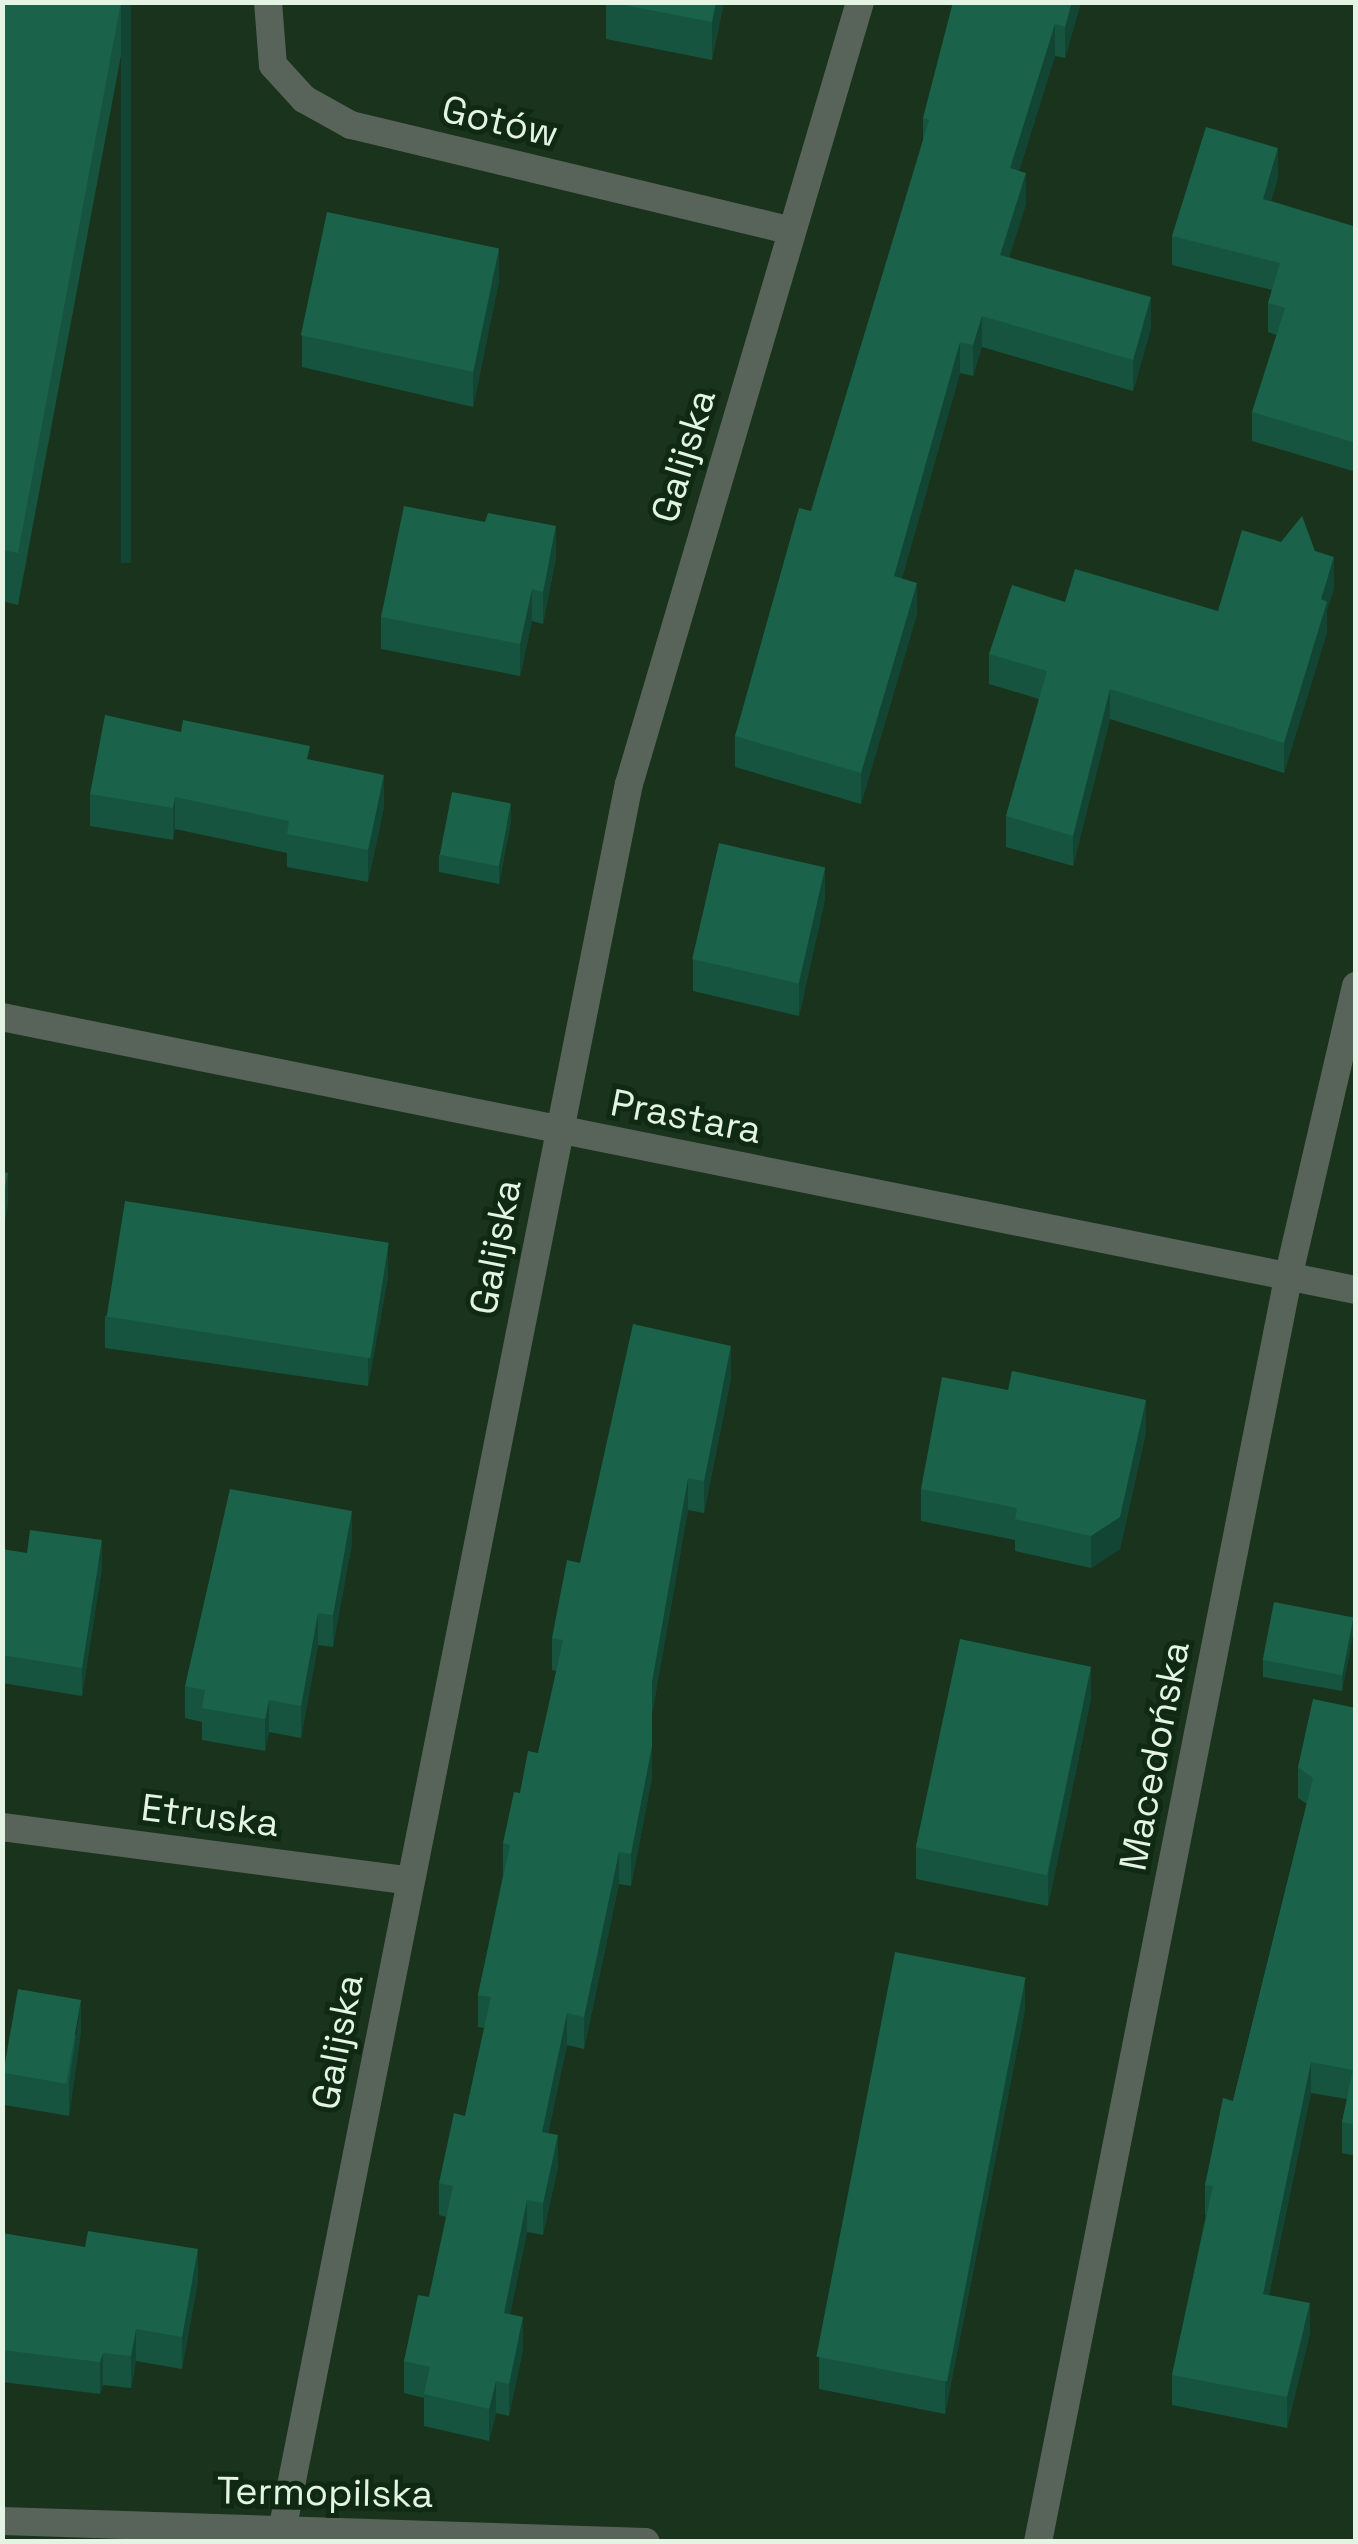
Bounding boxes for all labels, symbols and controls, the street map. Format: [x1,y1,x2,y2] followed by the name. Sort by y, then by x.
[437,86,563,158] street label: Gotów
[642,384,726,528] street label: Galijska
[607,1080,765,1154] street label: Prastara
[461,1175,531,1319] street label: Galijska
[1110,1638,1200,1874] street label: Macedońska
[139,1785,281,1847] street label: Etruska
[303,1970,373,2114] street label: Galijska
[216,2468,434,2518] street label: Termopilska

